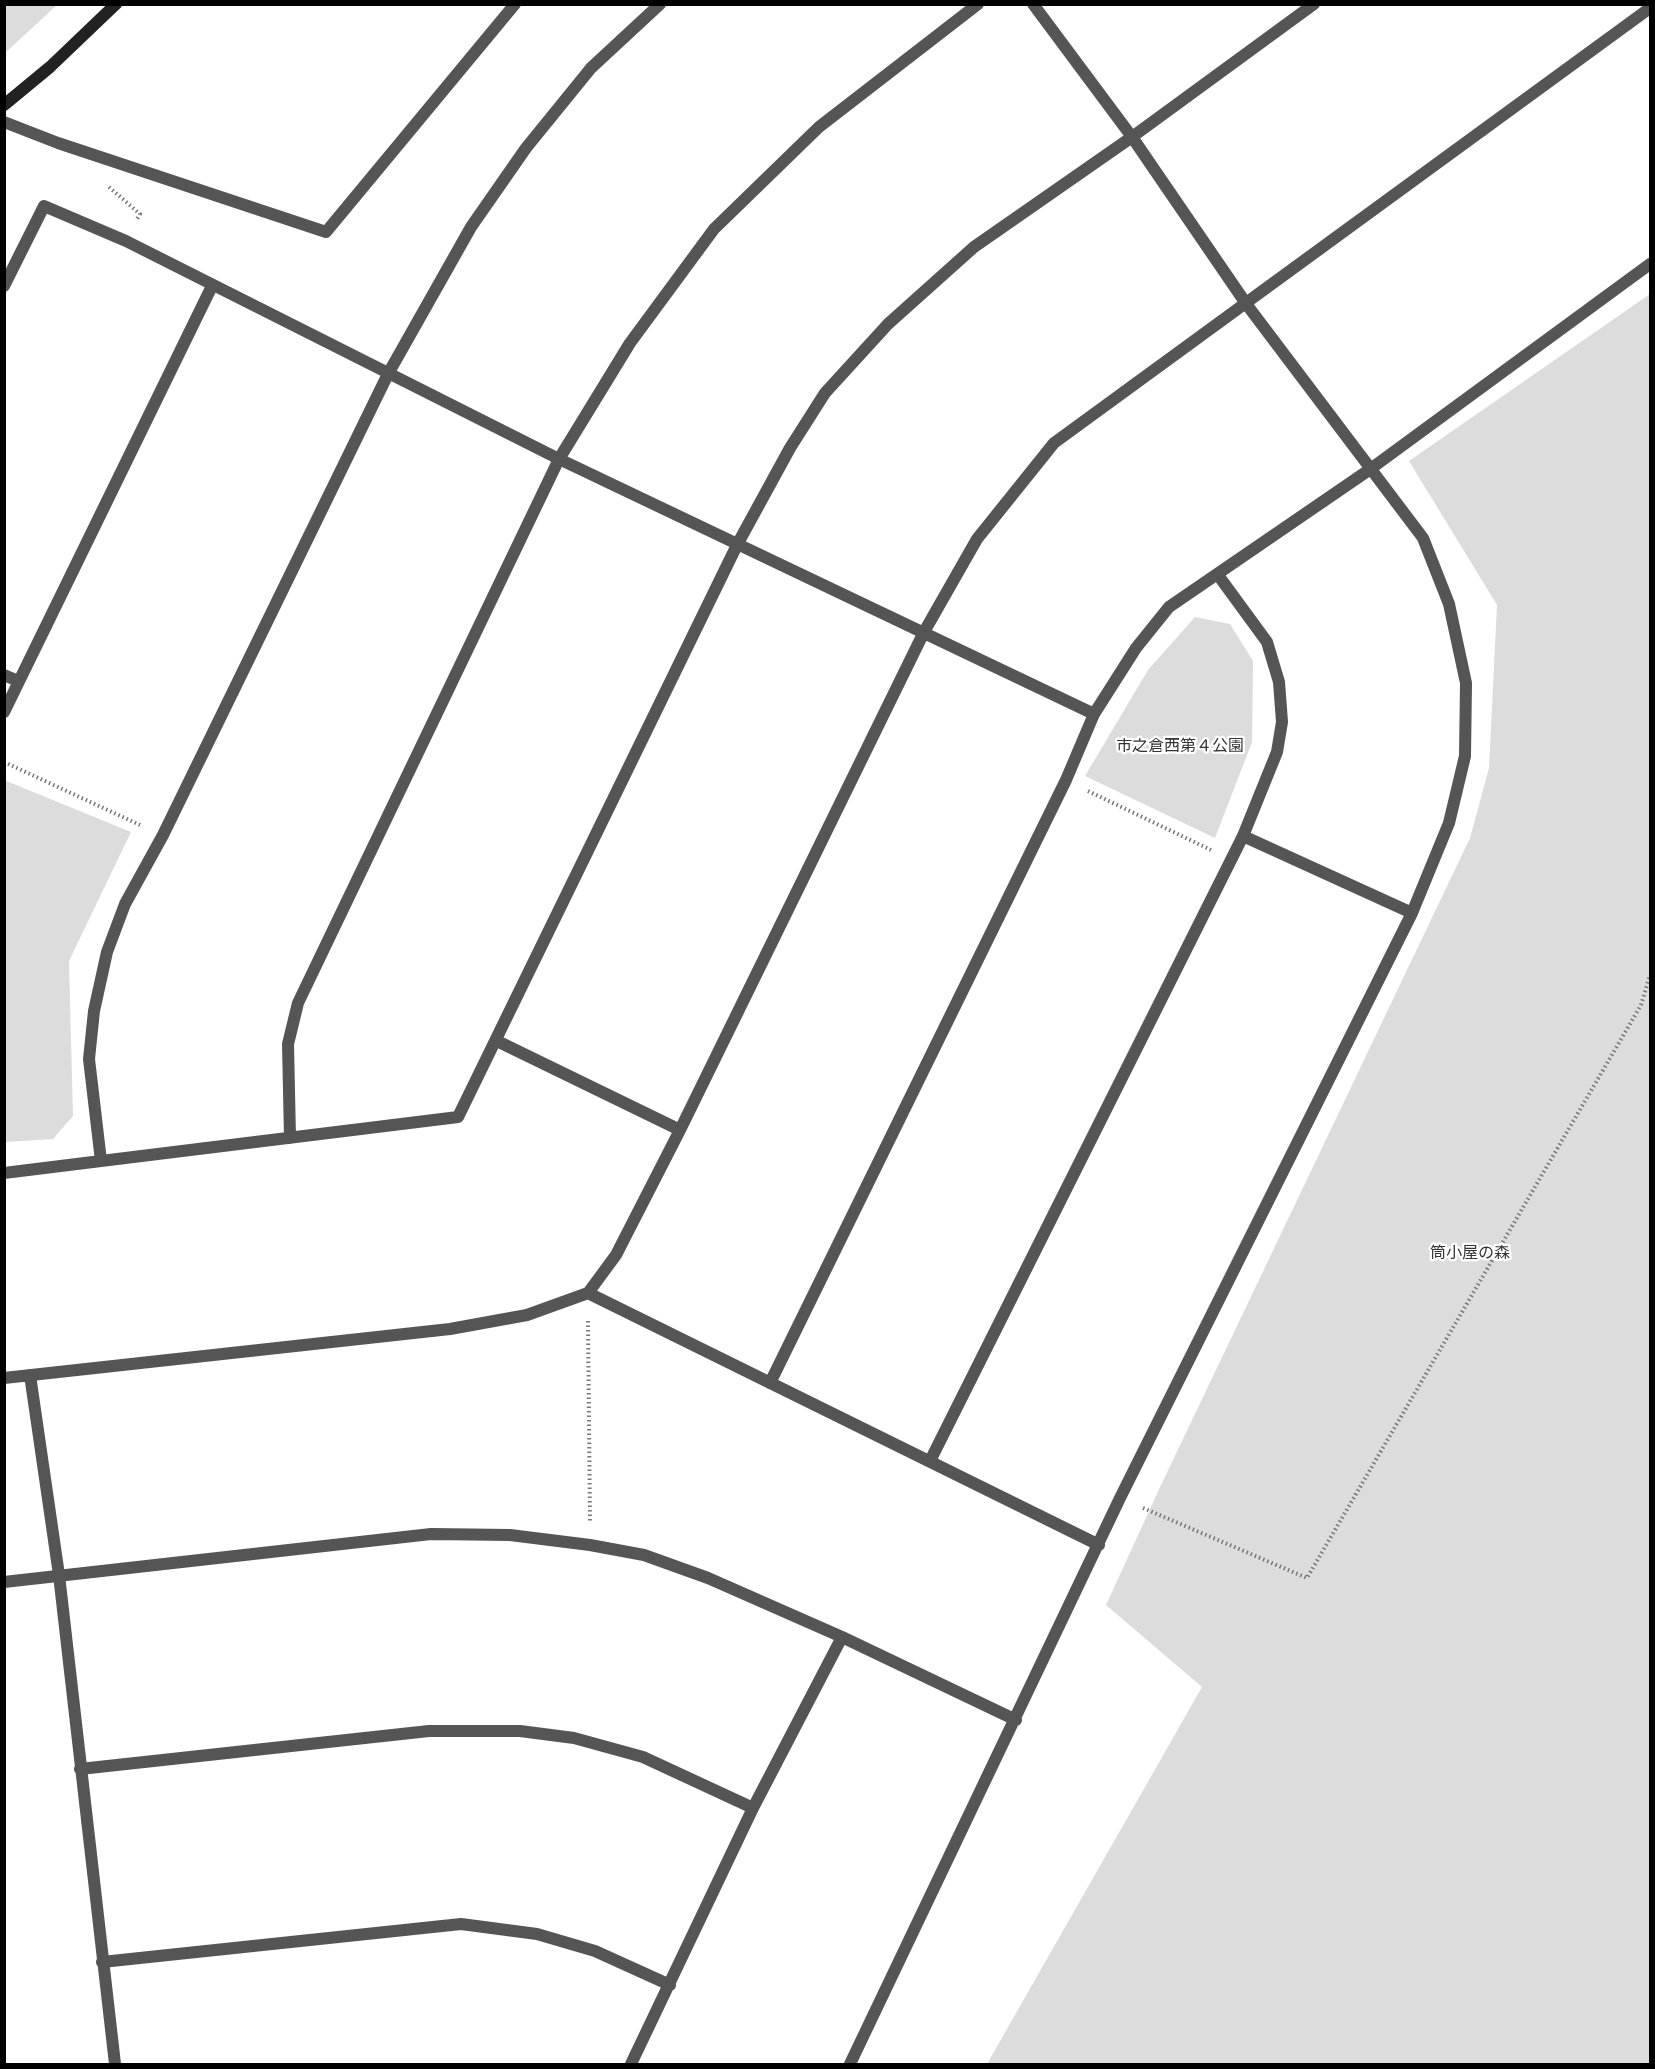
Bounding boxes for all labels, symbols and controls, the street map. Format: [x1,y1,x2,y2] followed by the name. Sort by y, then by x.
[1116,736,1244,756] park label: 市之倉西第４公園
[1430,1243,1510,1263] park label: 筒小屋の森

